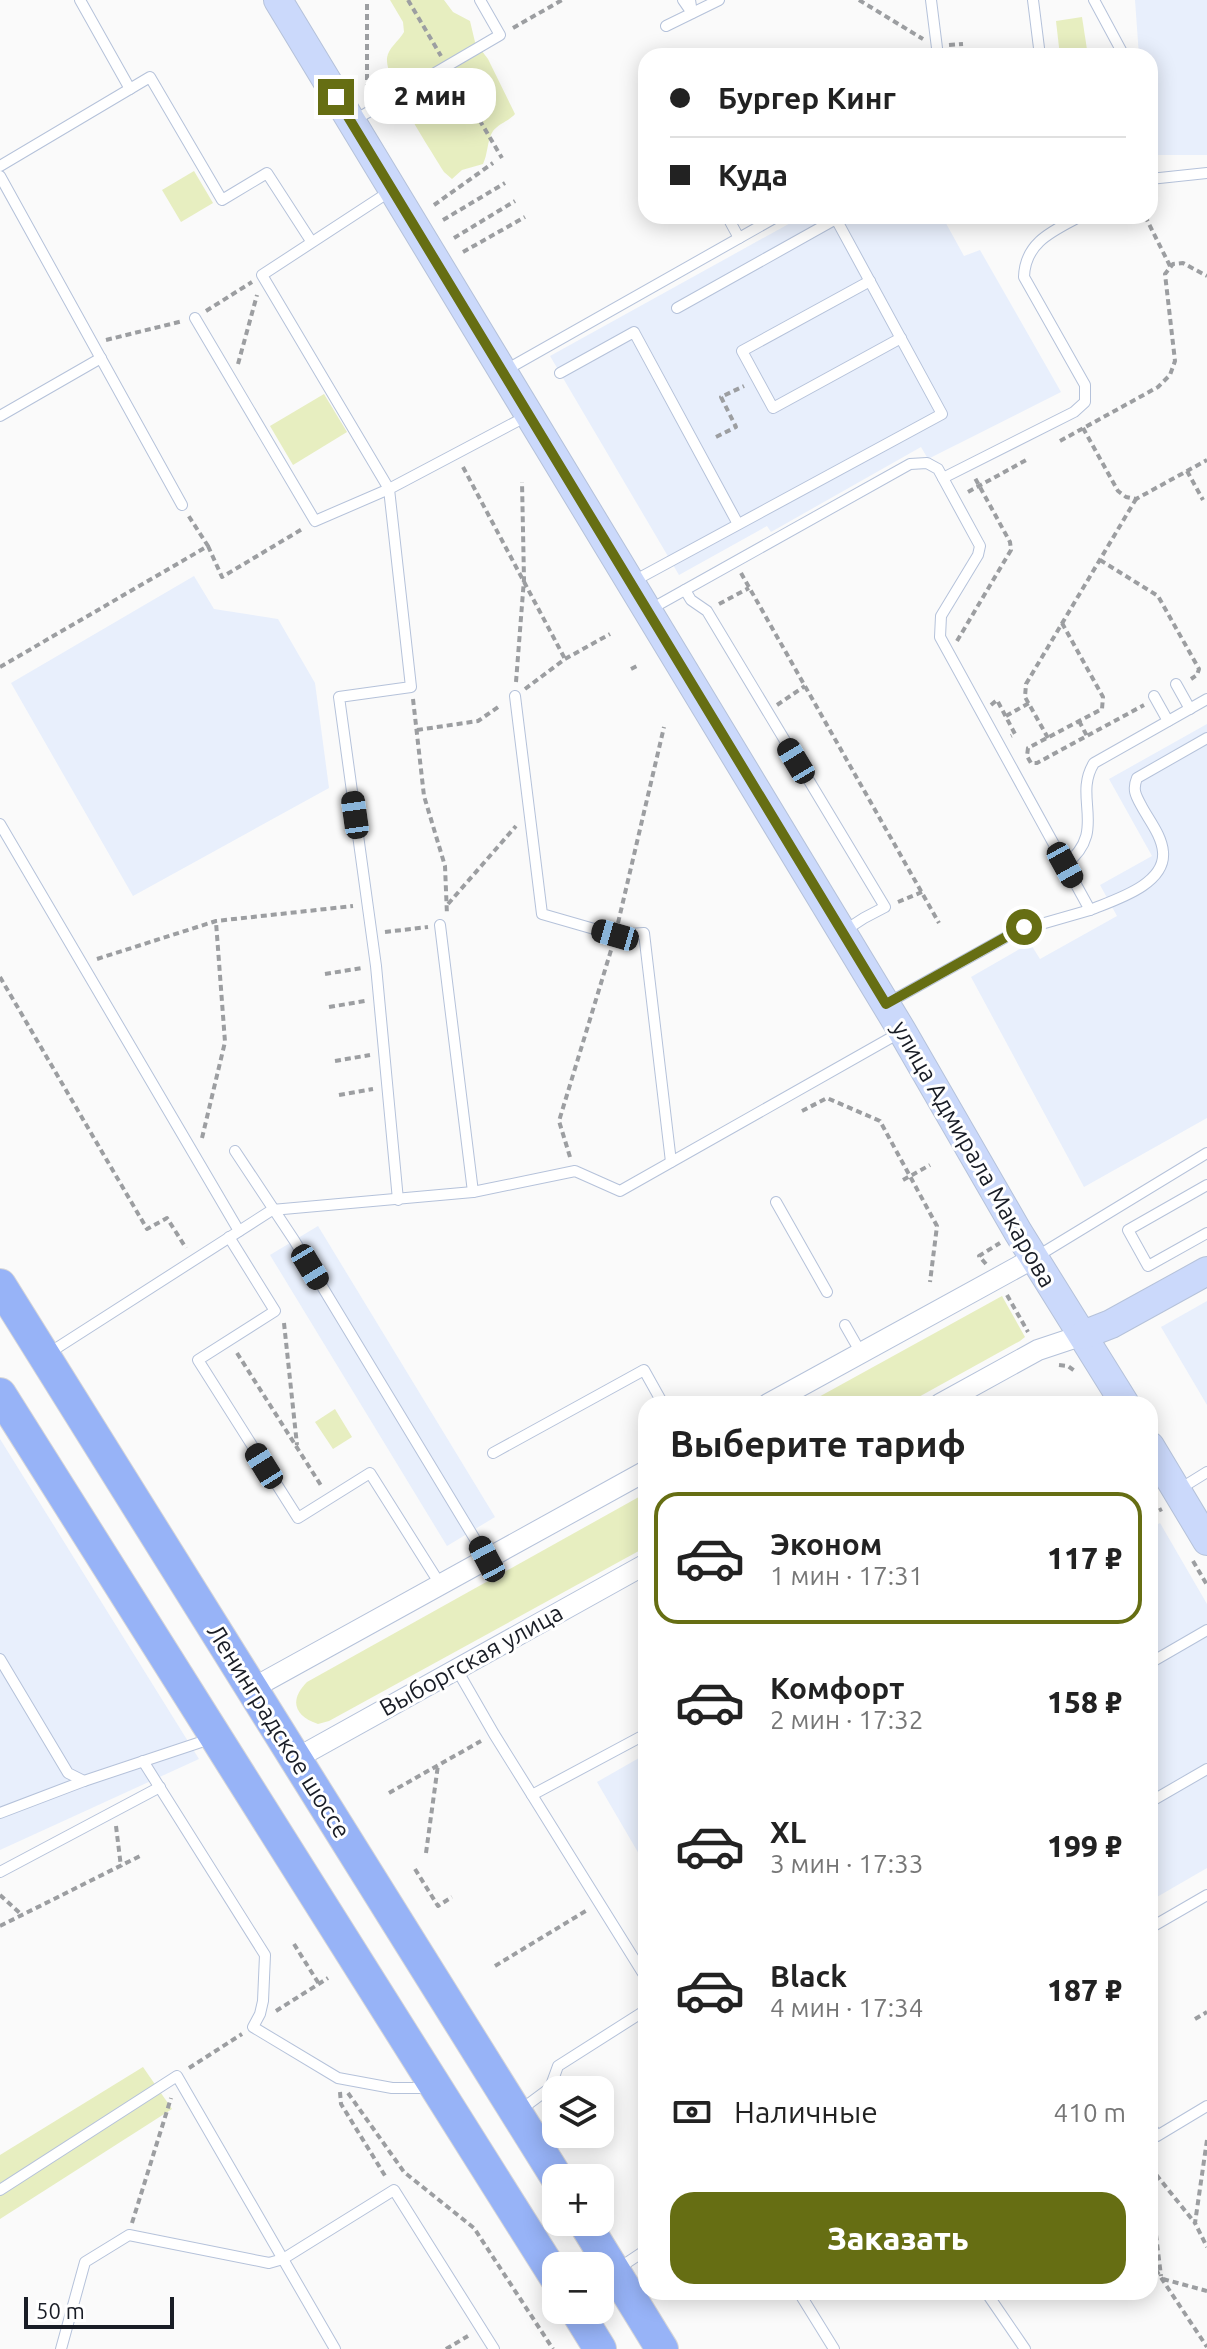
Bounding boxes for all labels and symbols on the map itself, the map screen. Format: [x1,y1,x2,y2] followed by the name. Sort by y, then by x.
[364,69,496,125] callout: 2 мин
[318,79,354,115] route end
[773,734,819,788] car
[340,790,370,840] car
[1043,838,1087,892] car
[1006,909,1042,945] route start
[589,917,641,953] car
[887,1016,1061,1292] street label: улица Адмирала Макарова
[287,1240,333,1294] car
[241,1439,287,1493] car
[465,1532,509,1586] car
[375,1599,567,1721] street label: Выборгская улица
[202,1619,356,1843] street label: Ленинградское шоссе
[24,2293,174,2329] scale bar

